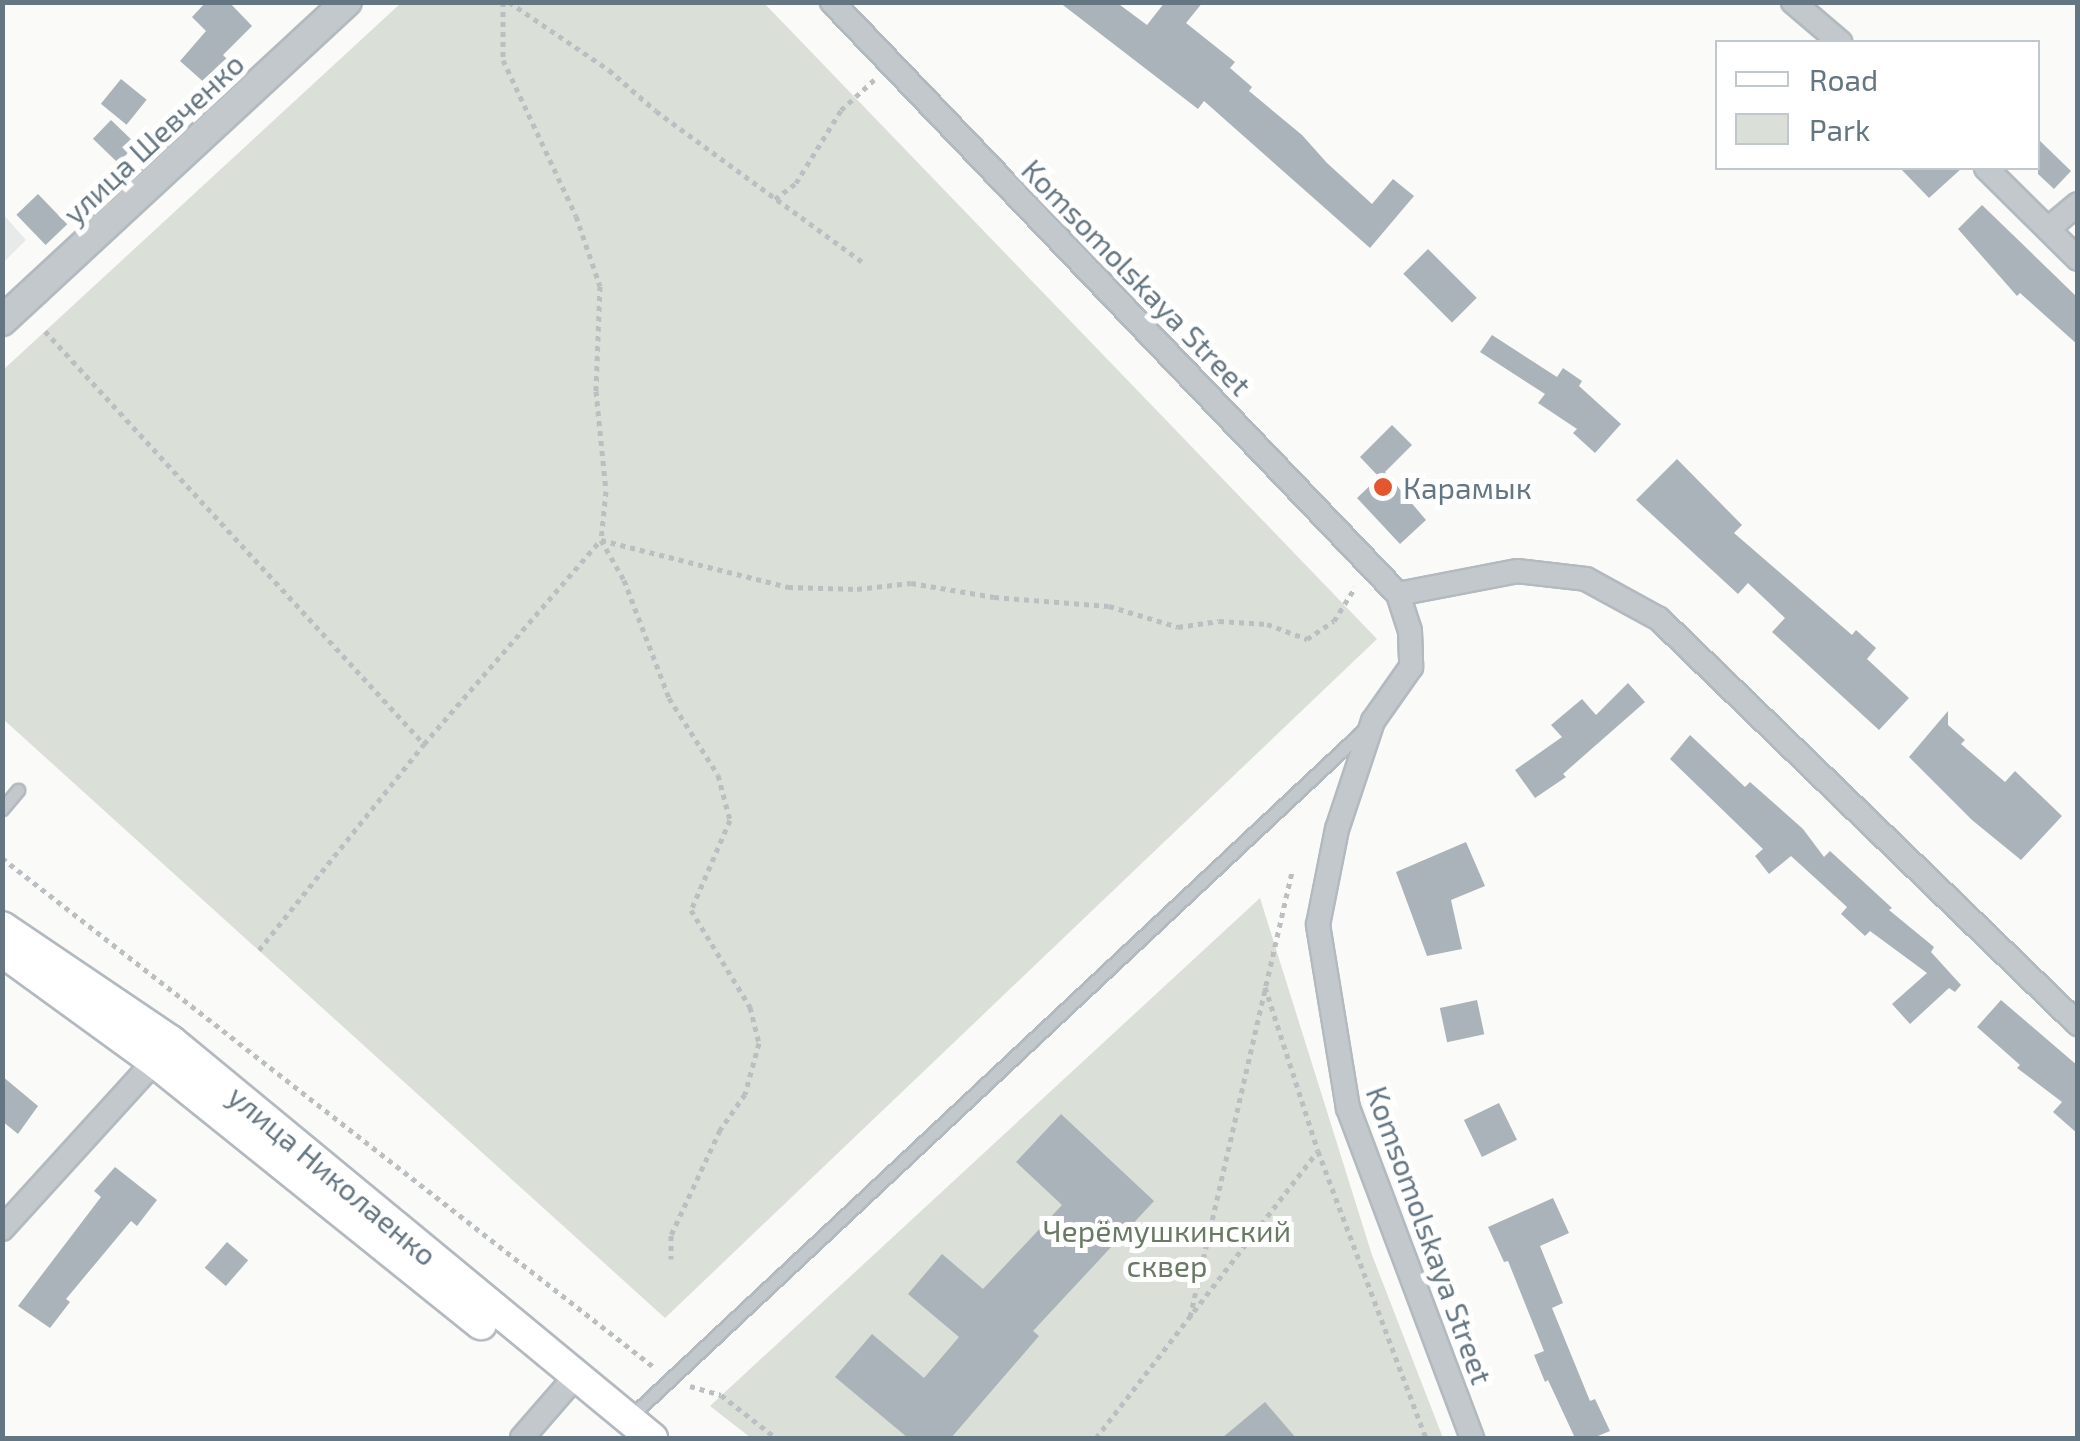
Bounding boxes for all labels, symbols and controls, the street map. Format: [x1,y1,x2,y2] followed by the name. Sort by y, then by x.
[1715,40,2040,170] legend
[55,45,251,231] street label: улица Шевченко
[1809,61,1878,97] text: Road
[1809,111,1870,147] text: Park
[1015,151,1259,403] street label: Komsomolskaya Street
[1403,469,1532,505] place label: Карамык
[1372,476,1394,498] marker: Карамык
[221,1077,445,1273] street label: улица Николаенко
[1359,1081,1501,1389] street label: Komsomolskaya Street
[1043,1212,1291,1282] park label: Черёмушкинский сквер

